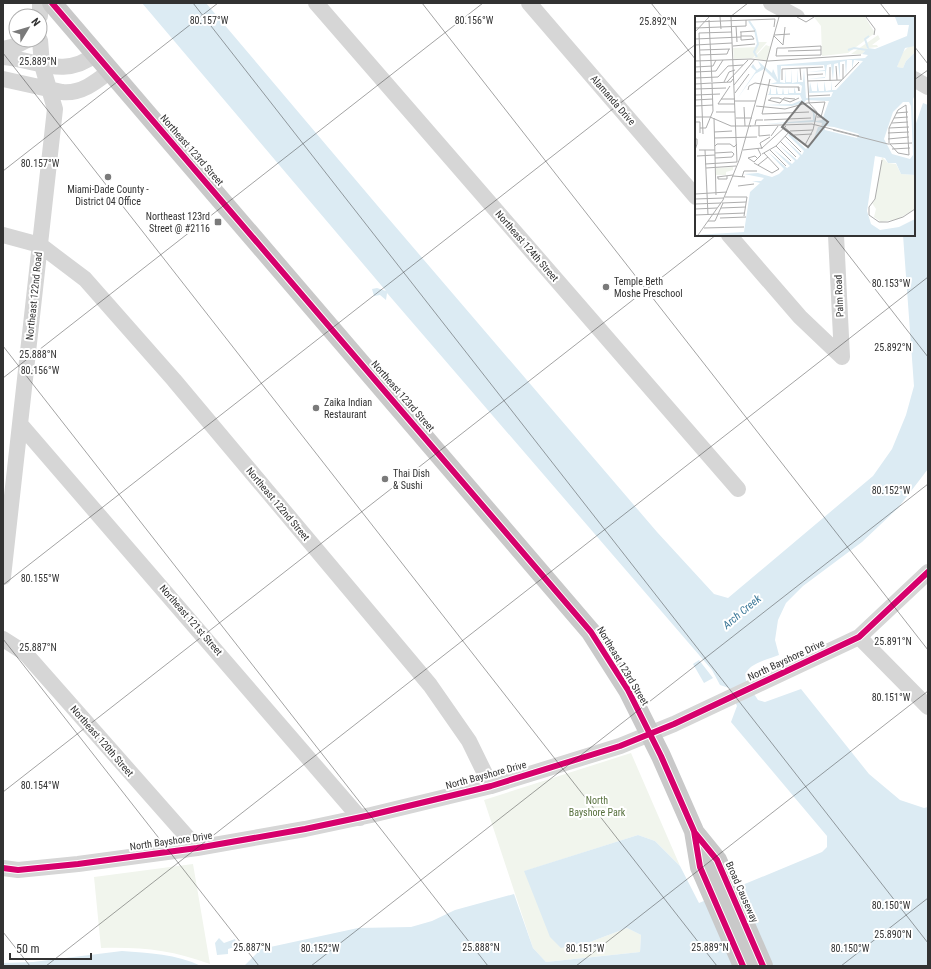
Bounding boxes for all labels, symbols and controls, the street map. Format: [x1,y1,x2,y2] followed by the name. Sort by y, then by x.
[8,8,48,48] north arrow
[28,15,43,29] text: N
[190,15,229,26] text: 80.157°W
[455,15,494,26] text: 80.156°W
[639,16,677,27] text: 25.892°N
[695,16,915,236] inset map
[19,56,57,67] text: 25.889°N
[589,73,638,127] street label: Alamanda Drive
[158,112,226,188] street label: Northeast 123rd Street
[21,158,60,169] text: 80.157°W
[103,172,113,182] marker: Miami-Dade County - District 04 Office
[67,184,149,207] place label: Miami-Dade County - District 04 Office
[493,208,561,284] street label: Northeast 124th Street
[146,211,210,234] place label: Northeast 123rd Street @ #2116
[213,217,223,227] marker: Northeast 123rd Street @ #2116
[24,251,44,341] street label: Northeast 122nd Road
[832,274,846,318] street label: Palm Road
[614,276,682,299] place label: Temple Beth Moshe Preschool
[872,278,911,289] text: 80.153°W
[601,282,611,292] marker: Temple Beth Moshe Preschool
[874,342,912,353] text: 25.892°N
[19,349,57,360] text: 25.888°N
[369,358,437,434] street label: Northeast 123rd Street
[21,365,60,376] text: 80.156°W
[324,397,372,420] place label: Zaika Indian Restaurant
[311,403,321,413] marker: Zaika Indian Restaurant
[244,465,312,543] street label: Northeast 122nd Street
[393,468,430,491] place label: Thai Dish & Sushi
[380,474,390,484] marker: Thai Dish & Sushi
[872,485,911,496] text: 80.152°W
[21,573,60,584] text: 80.155°W
[157,583,225,657] street label: Northeast 121st Street
[719,592,764,632] water label: Arch Creek
[595,625,651,707] street label: Northeast 123rd Street
[874,636,912,647] text: 25.891°N
[746,637,826,683] street label: North Bayshore Drive
[19,642,57,653] text: 25.887°N
[872,692,911,703] text: 80.151°W
[68,703,136,779] street label: Northeast 120th Street
[444,759,528,791] street label: North Bayshore Drive
[21,780,60,791] text: 80.154°W
[569,795,626,818] park label: North Bayshore Park
[129,830,213,852] street label: North Bayshore Drive
[724,860,760,924] street label: Broad Causeway
[872,900,911,911] text: 80.150°W
[874,929,912,940] text: 25.890°N
[10,935,91,961] scale bar
[16,942,40,956] text: 50 m
[233,942,271,953] text: 25.887°N
[462,942,500,953] text: 25.888°N
[691,942,729,953] text: 25.889°N
[301,943,340,954] text: 80.152°W
[566,943,605,954] text: 80.151°W
[831,943,870,954] text: 80.150°W

